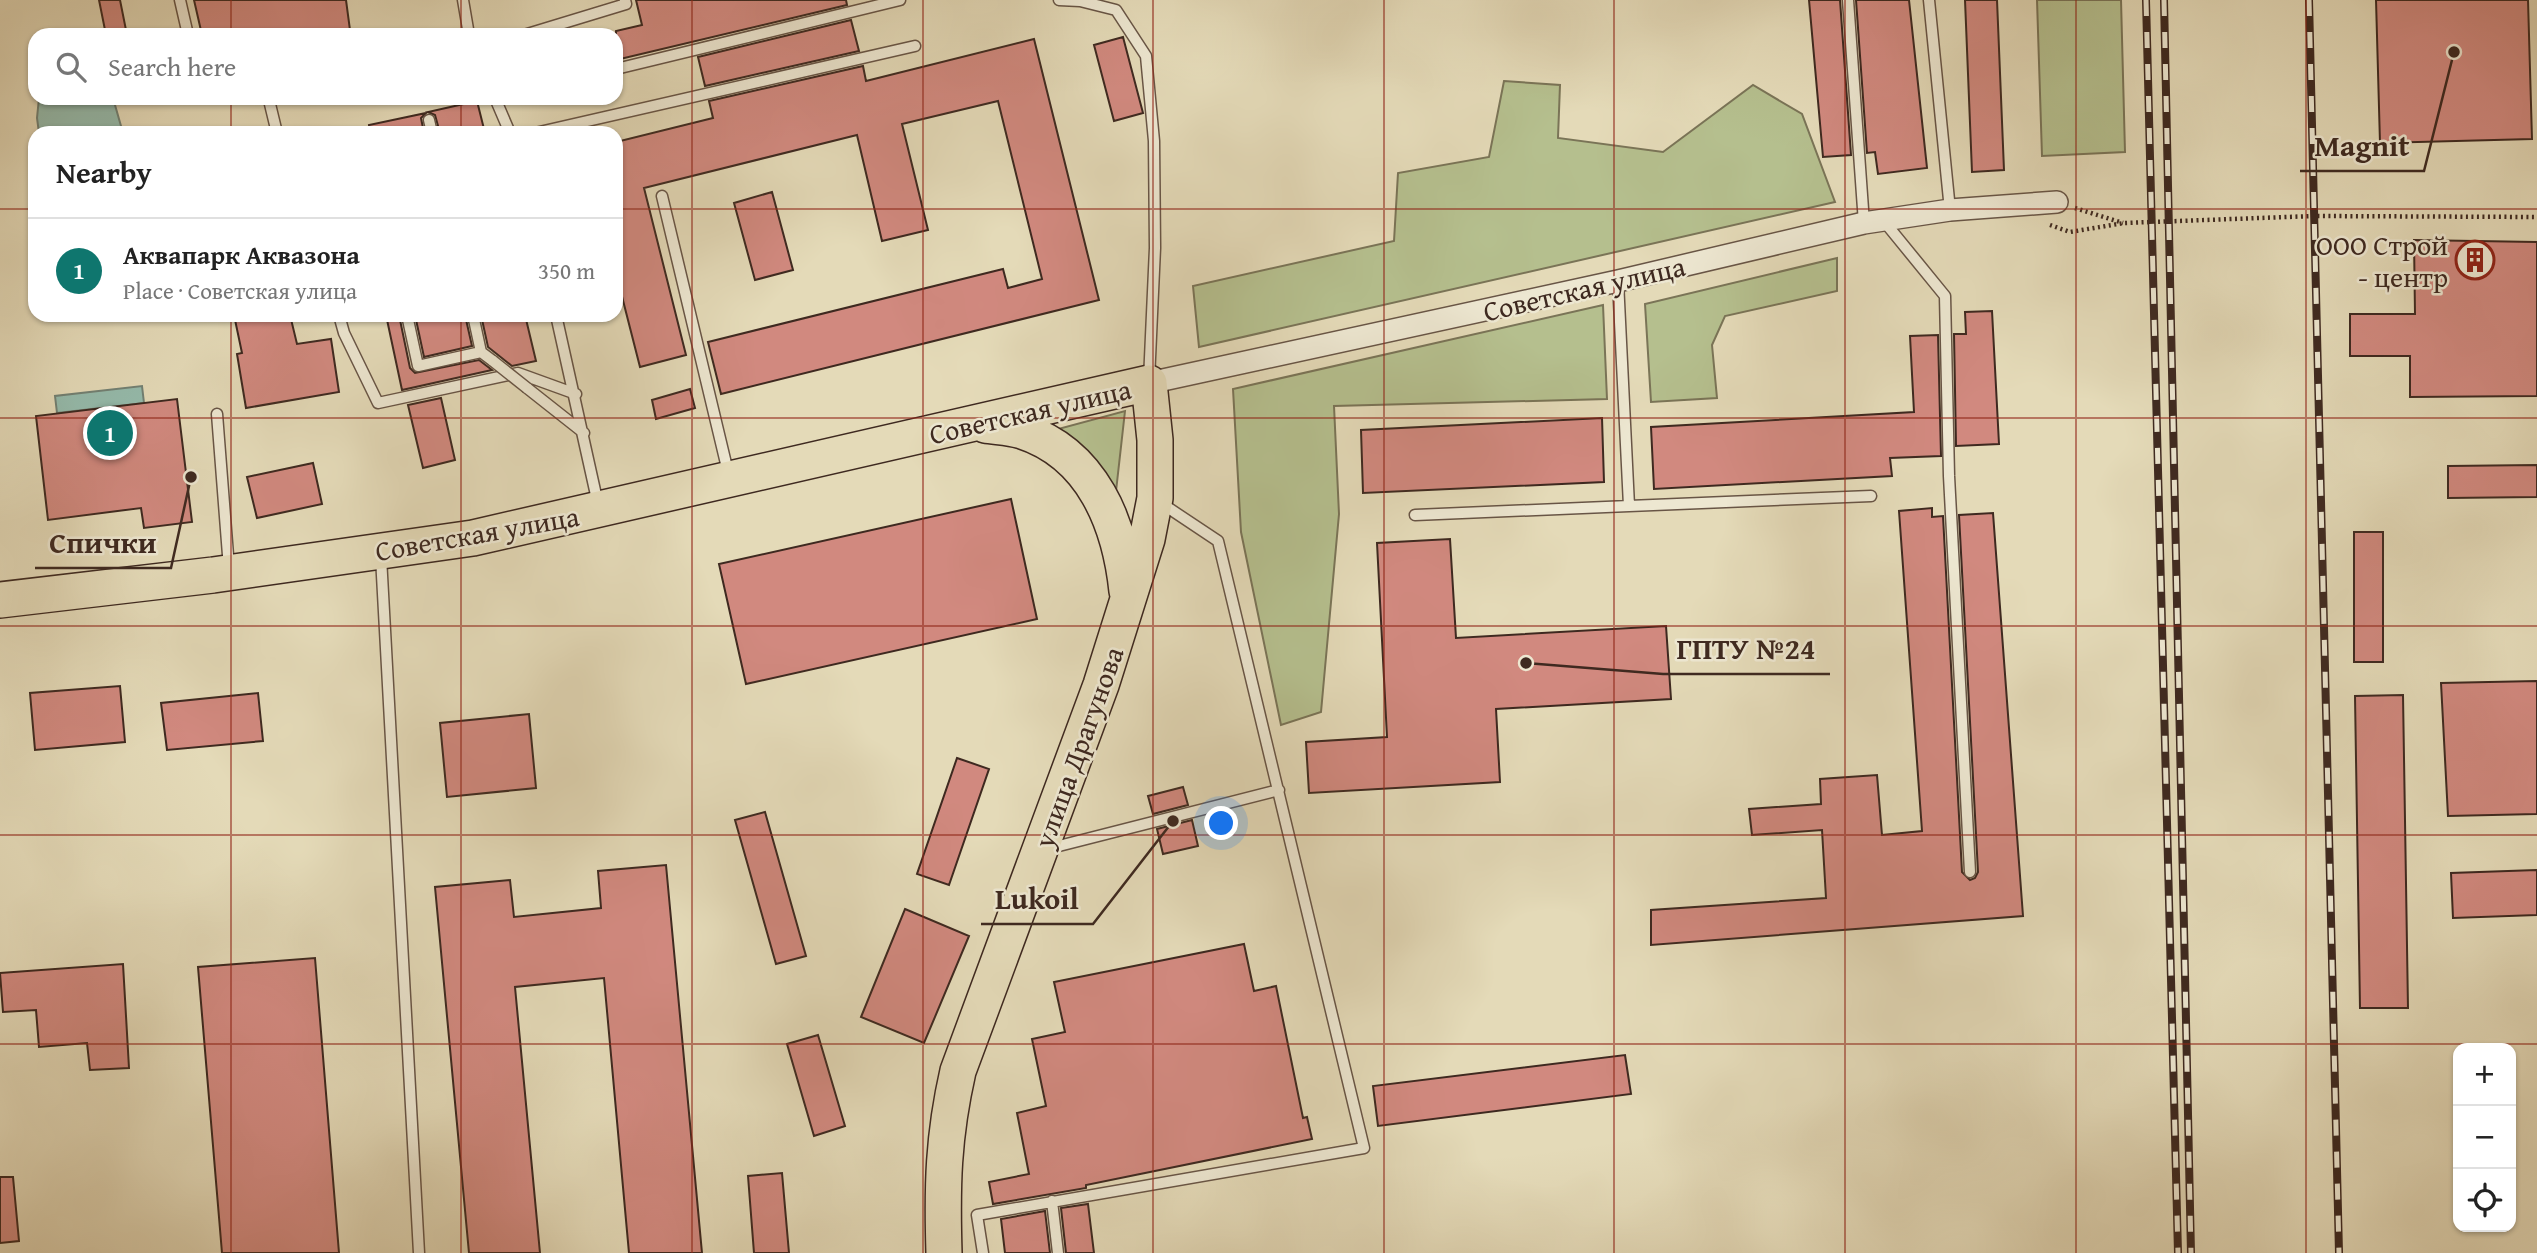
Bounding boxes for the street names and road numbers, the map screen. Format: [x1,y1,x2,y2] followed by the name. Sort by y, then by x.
[1479,245,1690,331] street label: Советская улица
[925,368,1136,454] street label: Советская улица
[372,495,583,571] street label: Советская улица
[1022,640,1134,854] street label: улица Драгунова

